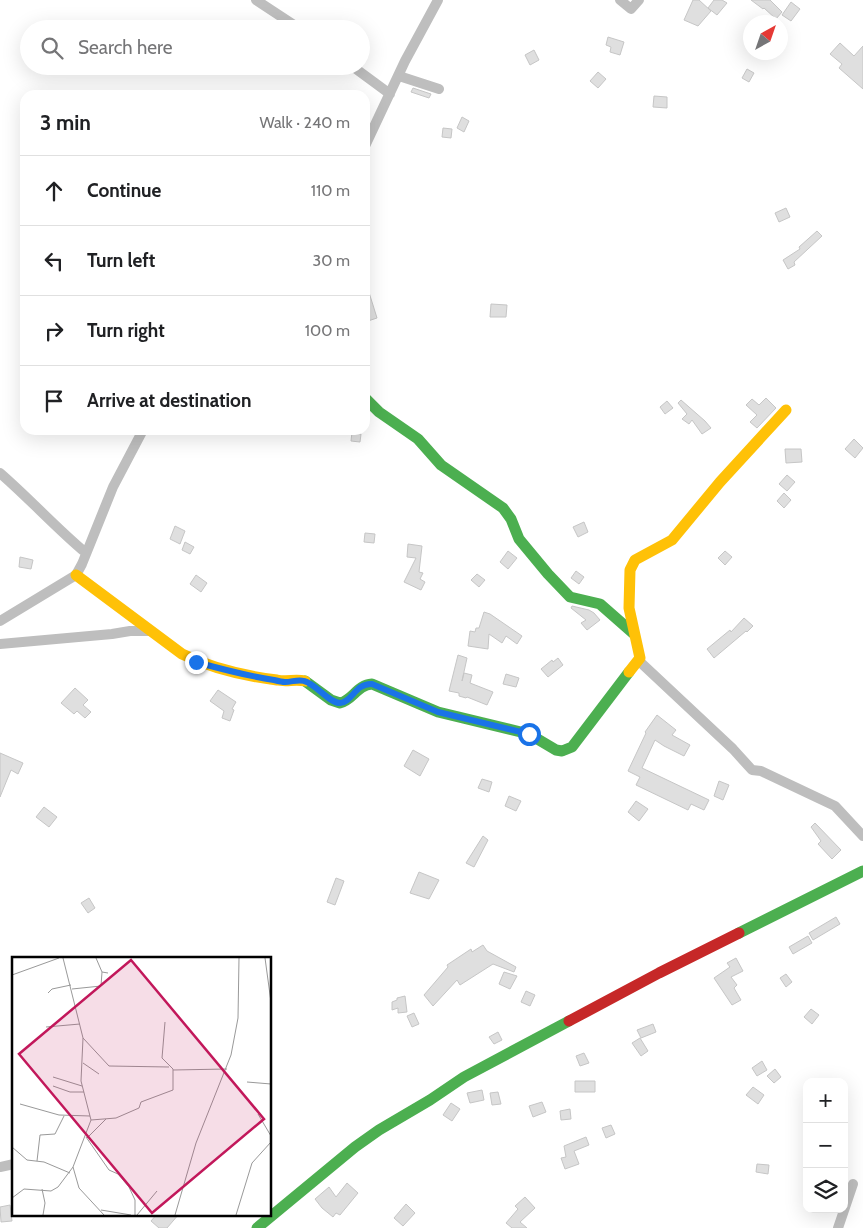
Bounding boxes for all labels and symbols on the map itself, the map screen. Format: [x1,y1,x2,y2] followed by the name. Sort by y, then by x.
[743,15,788,60] north arrow
[185,651,208,674] route end
[518,723,541,746] route start
[12,957,271,1216] inset map

